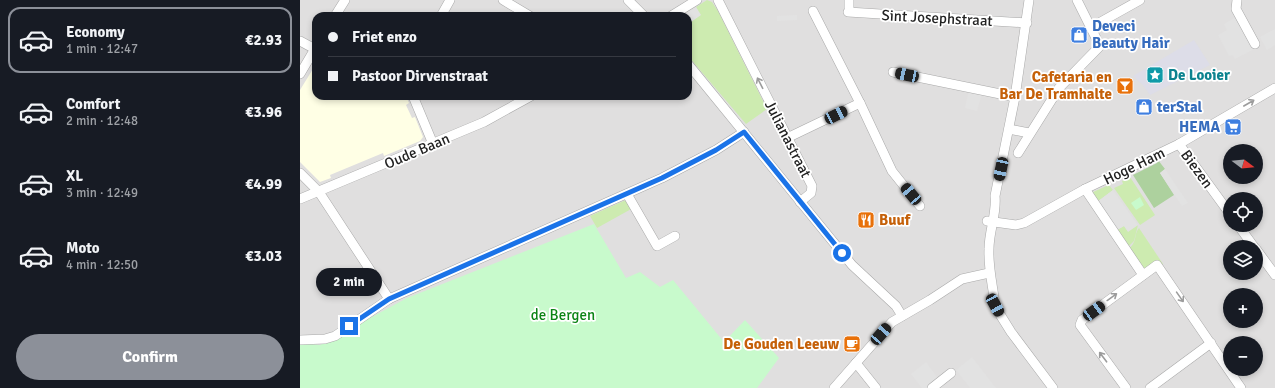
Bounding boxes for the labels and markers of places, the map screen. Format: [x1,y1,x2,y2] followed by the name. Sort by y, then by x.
[1092,17,1170,52] place label: Deveci Beauty Hair
[1069,25,1089,45] shop icon: Deveci Beauty Hair
[1145,65,1165,85] place icon: De Looier
[1168,66,1230,84] place label: De Looier
[999,68,1112,103] place label: Cafetaria en Bar De Tramhalte
[1115,76,1135,96] bar icon: Cafetaria en Bar De Tramhalte
[1134,97,1154,117] shop icon: terStal
[1156,98,1203,116] place label: terStal
[1223,117,1243,137] supermarket icon: HEMA
[1179,118,1220,136] place label: HEMA
[856,210,876,230] restaurant icon: Buuf
[879,211,912,229] place label: Buuf
[842,334,862,354] cafe icon: De Gouden Leeuw
[723,335,840,353] place label: De Gouden Leeuw

